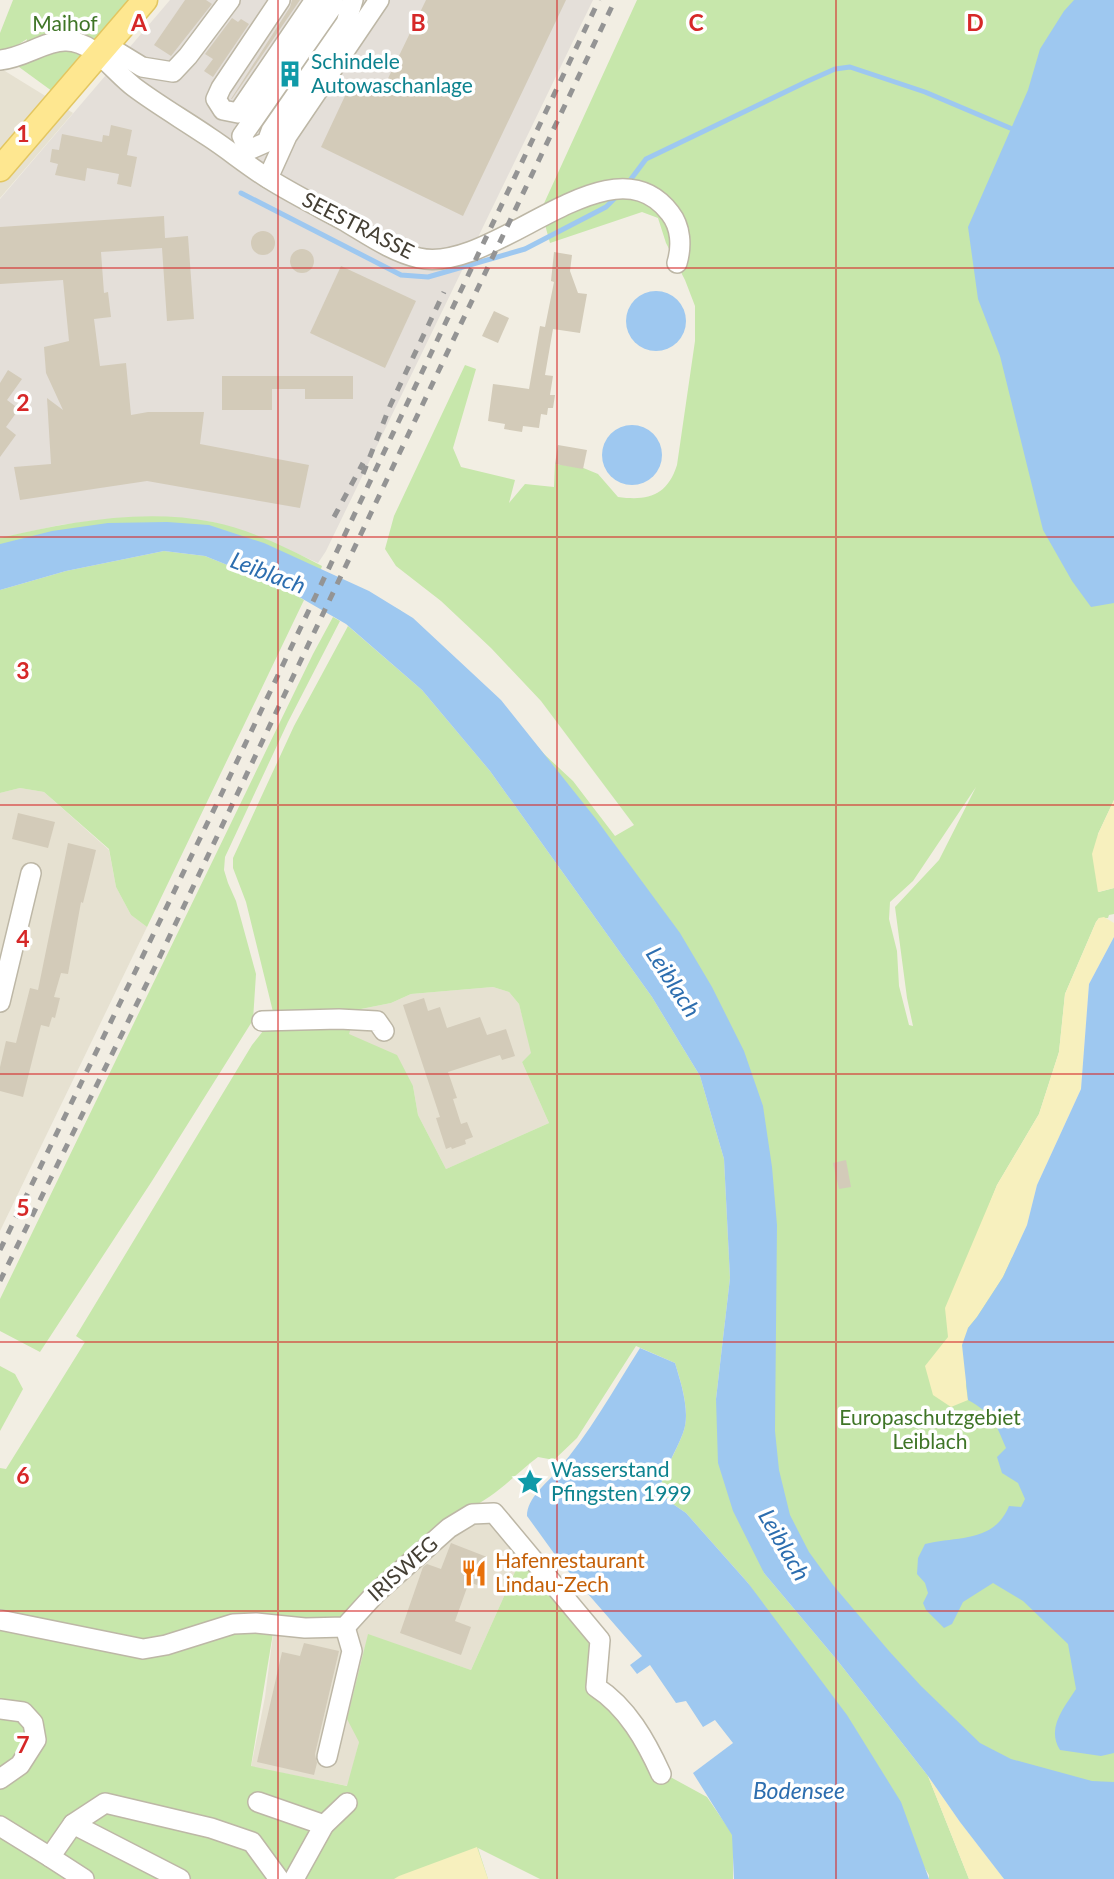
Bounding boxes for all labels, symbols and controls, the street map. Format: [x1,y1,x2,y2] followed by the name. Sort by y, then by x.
[130,8,148,36] text: A
[410,8,426,36] text: B
[688,8,704,36] text: C
[966,8,984,36] text: D
[32,10,98,35] park label: Maihof
[311,48,473,97] place label: Schindele Autowaschanlage
[275,59,305,89] building icon: Schindele Autowaschanlage
[16,119,30,147] text: 1
[299,186,419,263] street label: SEESTRASSE
[16,388,30,416] text: 2
[227,545,310,599] water label: Leiblach
[16,656,30,684] text: 3
[16,924,30,952] text: 4
[641,941,707,1022] water label: Leiblach
[16,1193,30,1221] text: 5
[839,1404,1021,1453] park label: Europaschutzgebiet Leiblach
[551,1456,692,1505] place label: Wasserstand Pfingsten 1999
[16,1461,30,1489] text: 6
[515,1467,545,1497] place icon: Wasserstand Pfingsten 1999
[753,1504,817,1585] water label: Leiblach
[362,1530,442,1606] street label: IRISWEG
[495,1547,645,1596] place label: Hafenrestaurant Lindau-Zech
[459,1558,489,1588] restaurant icon: Hafenrestaurant Lindau-Zech
[16,1730,30,1758] text: 7
[753,1776,845,1804] water label: Bodensee

